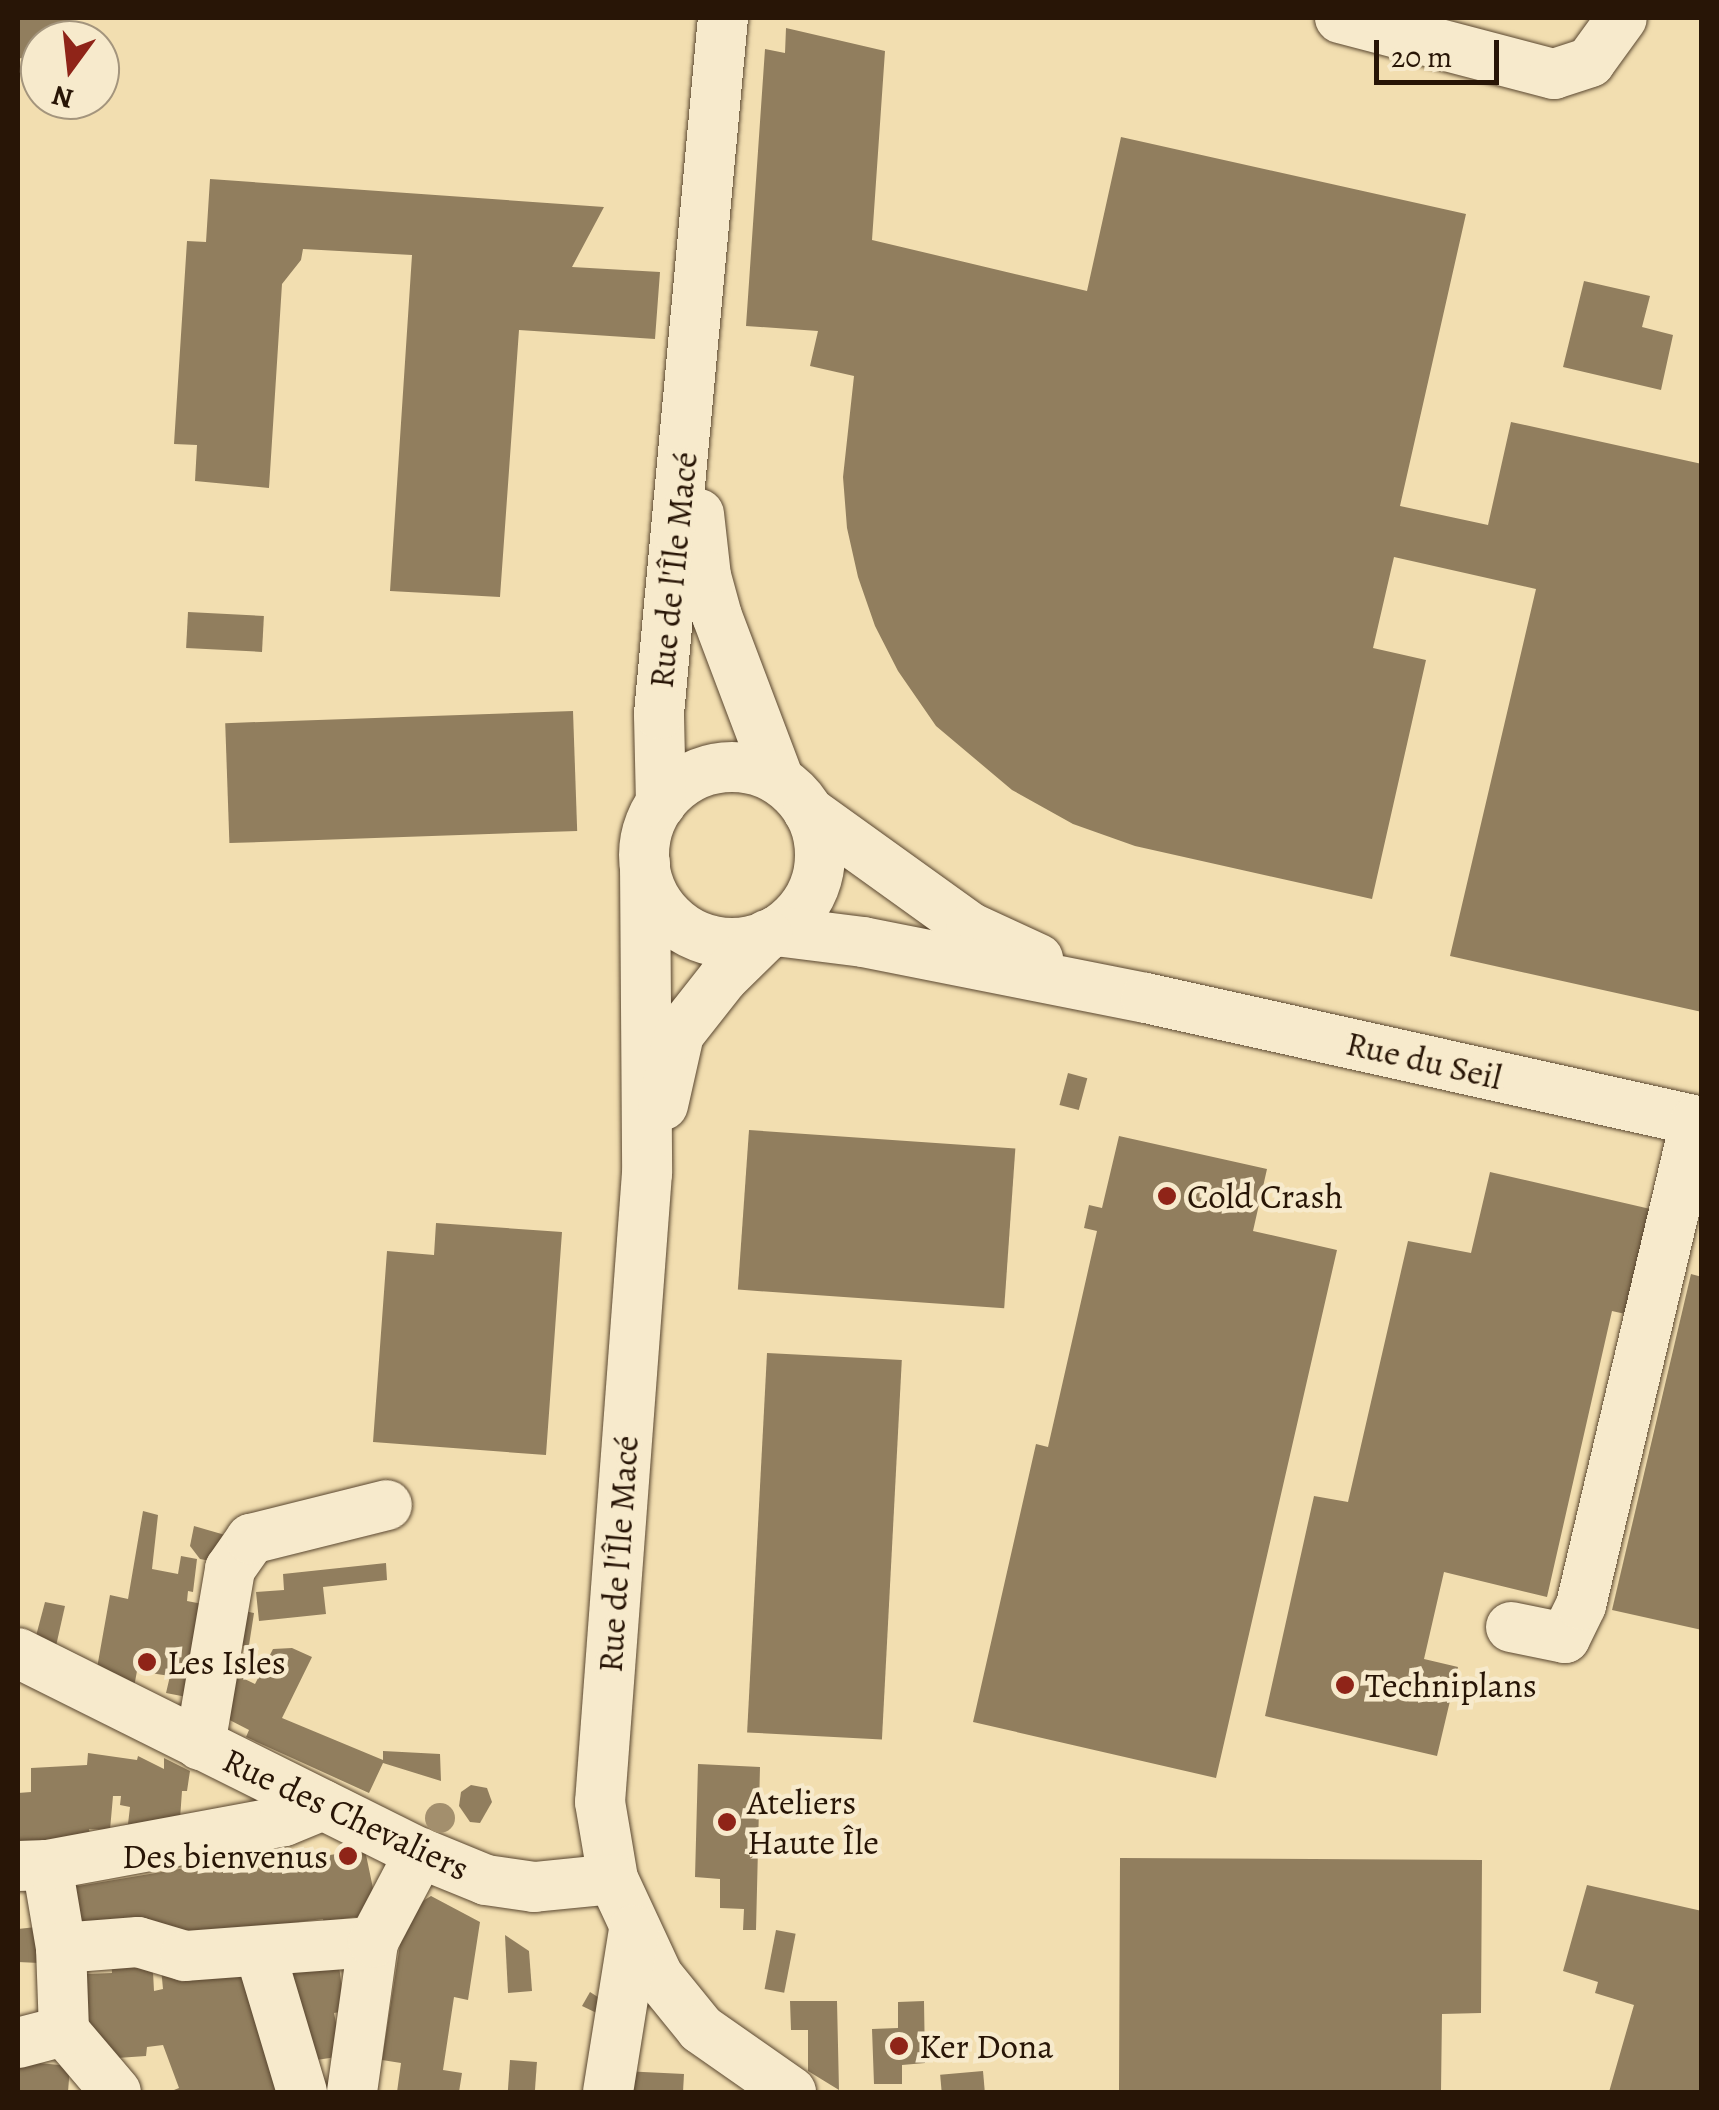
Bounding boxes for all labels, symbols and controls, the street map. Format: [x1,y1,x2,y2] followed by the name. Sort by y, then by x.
[20,20,120,120] north arrow
[1379,20,1504,82] scale bar
[1391,37,1452,77] text: 20 m
[48,76,78,118] text: N
[640,450,706,690] street label: Rue de l'Île Macé
[1342,1022,1506,1098] street label: Rue du Seil
[1187,1175,1343,1217] place label: Cold Crash
[1156,1185,1178,1207] marker: Cold Crash
[589,1434,647,1674] street label: Rue de l'Île Macé
[167,1641,286,1683] place label: Les Isles
[136,1651,158,1673] marker: Les Isles
[1365,1664,1537,1706] place label: Techniplans
[1334,1674,1356,1696] marker: Techniplans
[216,1739,476,1889] street label: Rue des Chevaliers
[747,1781,879,1863] place label: Ateliers Haute Île
[716,1811,738,1833] marker: Ateliers Haute Île
[122,1835,328,1877] place label: Des bienvenus
[337,1845,359,1867] marker: Des bienvenus
[919,2025,1053,2067] place label: Ker Dona
[888,2035,910,2057] marker: Ker Dona

